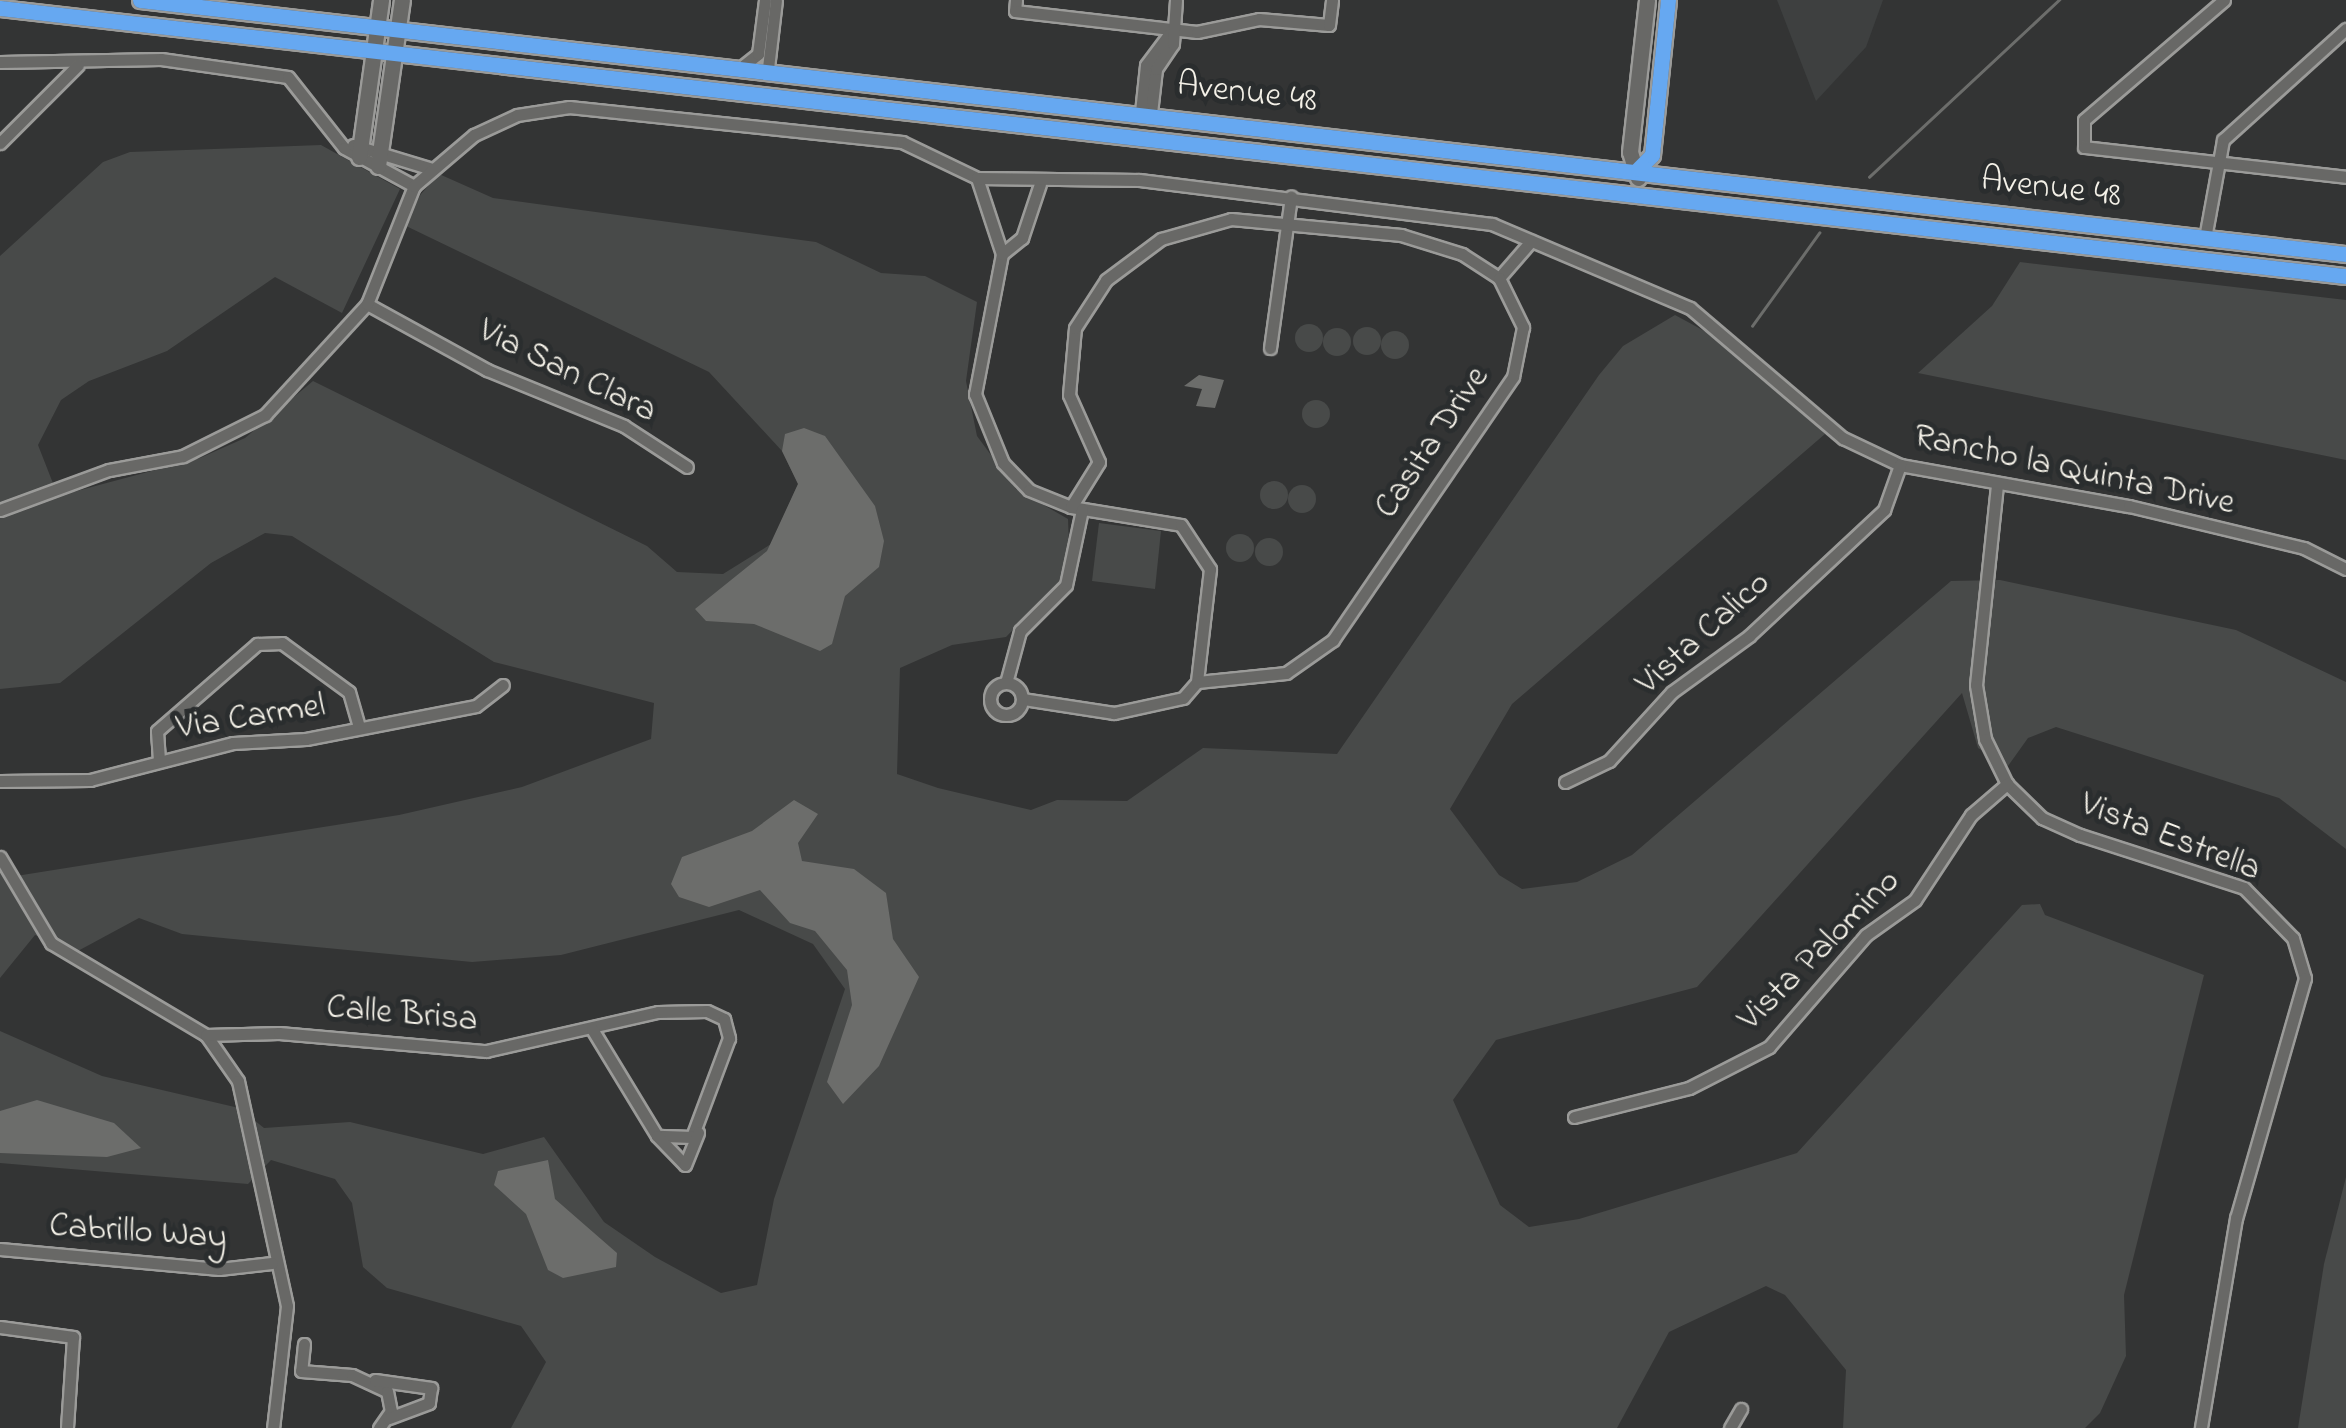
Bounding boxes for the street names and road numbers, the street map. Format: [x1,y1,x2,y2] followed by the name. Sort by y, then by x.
[1174,65,1320,123] street label: Avenue 48
[1978,160,2124,218] street label: Avenue 48
[471,311,663,433] street label: Via San Clara
[1367,359,1499,527] street label: Casita Drive
[1910,417,2238,525] street label: Rancho la Quinta Drive
[1628,563,1780,705] street label: Vista Calico
[174,686,328,750] street label: Via Carmel
[2074,784,2266,892] street label: Vista Estrella
[1730,861,1910,1041] street label: Vista Palomino
[325,987,479,1043] street label: Calle Brisa
[48,1206,228,1260] street label: Cabrillo Way

